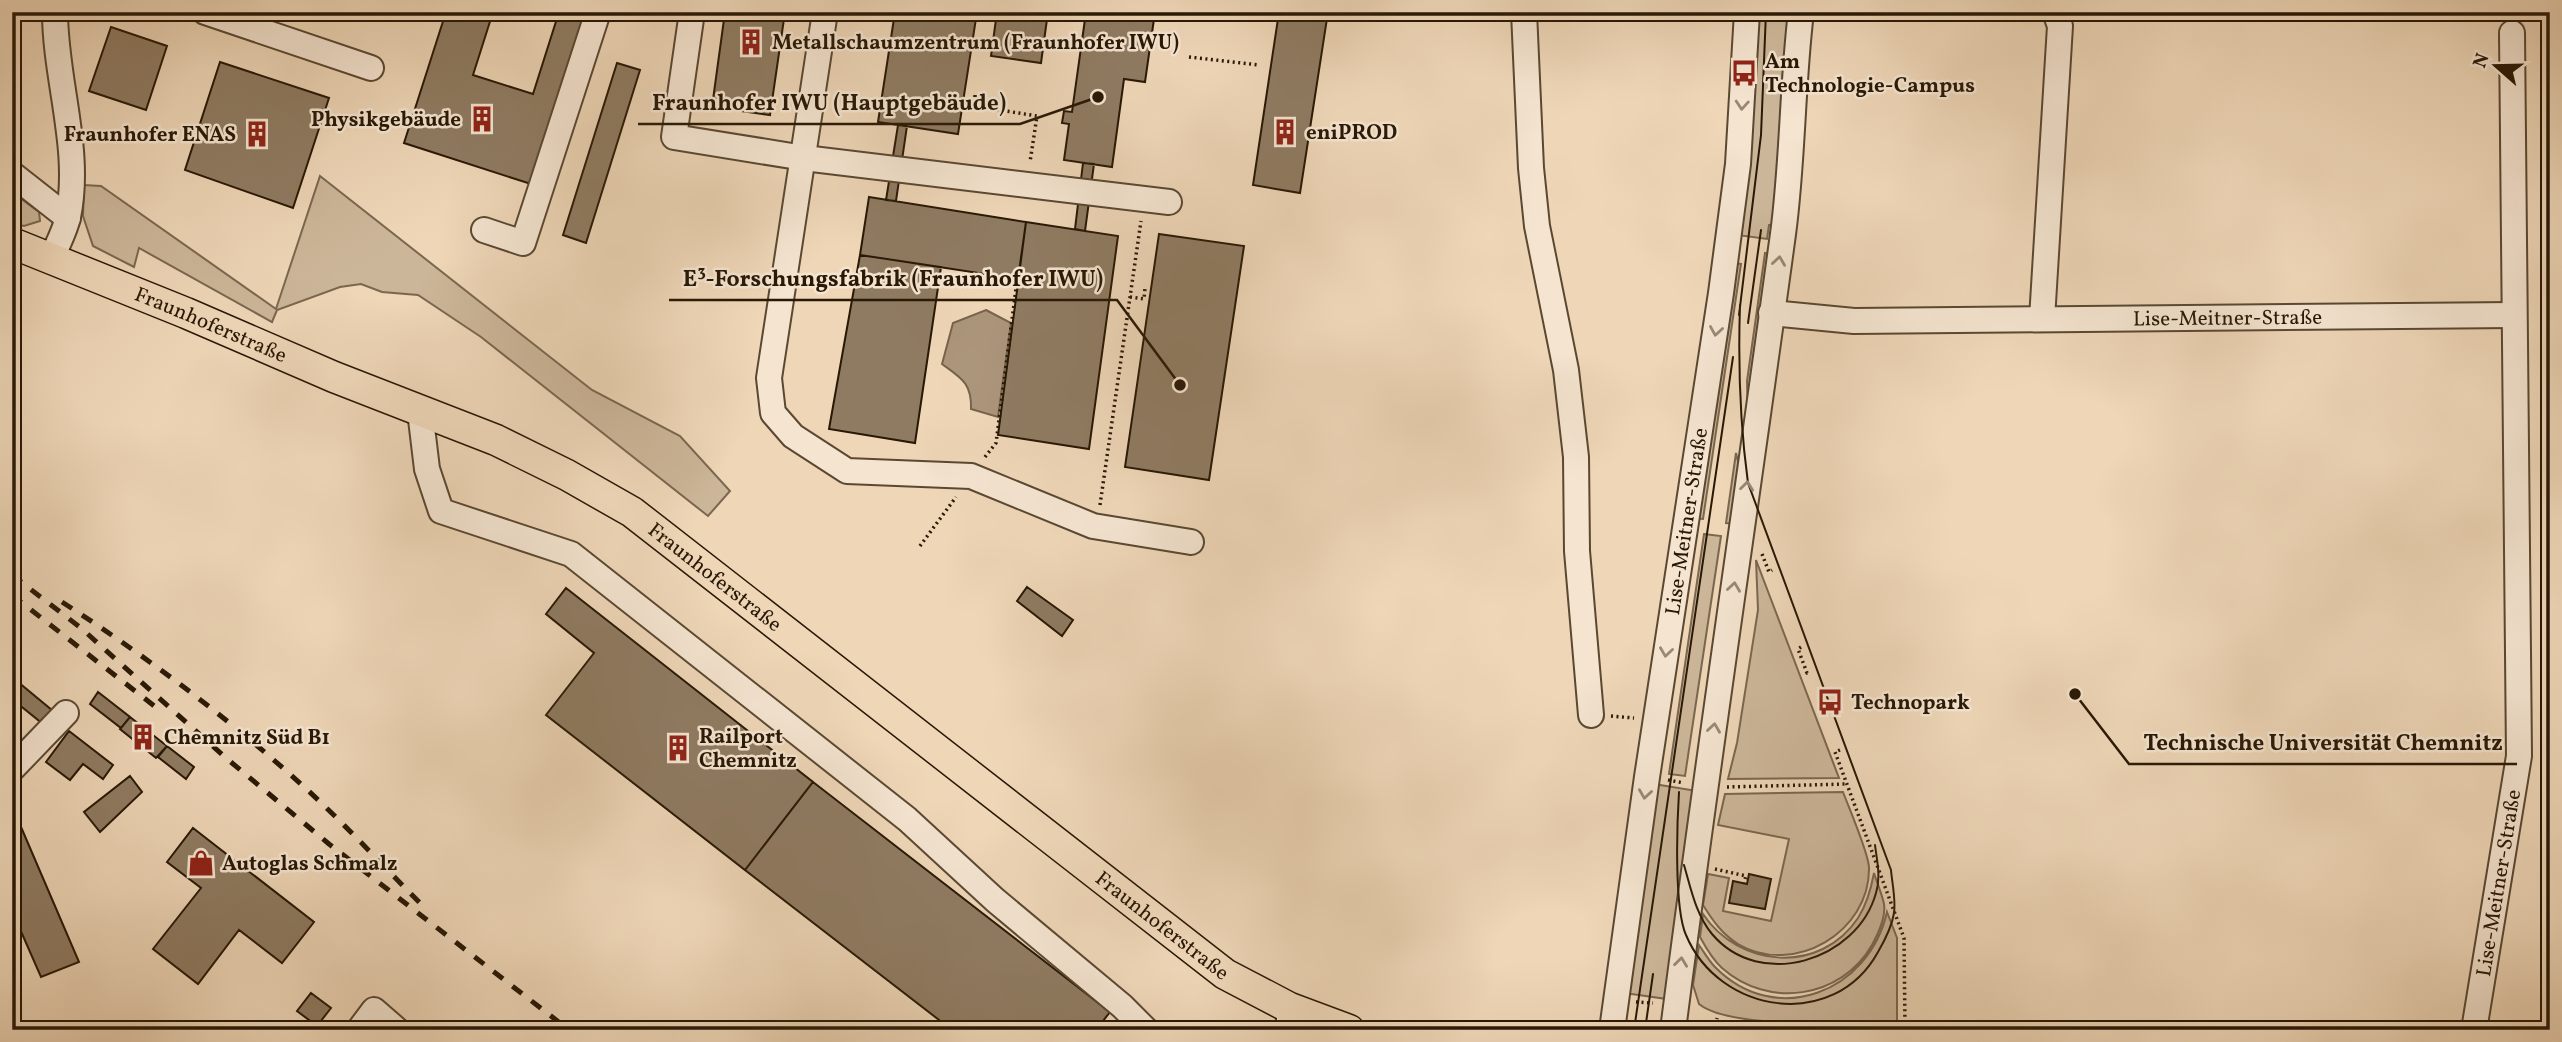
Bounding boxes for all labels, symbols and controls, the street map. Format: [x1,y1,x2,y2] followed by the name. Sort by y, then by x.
[736,27,766,57] building icon: Metallschaumzentrum (Fraunhofer IWU)
[772,29,1179,58] place label: Metallschaumzentrum (Fraunhofer IWU)
[2460,32,2530,102] north arrow
[1765,48,1975,101] place label: Am Technologie-Campus
[2467,50,2497,72] text: N
[1729,58,1759,88] bus stop icon: Am Technologie-Campus
[638,80,1020,124] callout: Fraunhofer IWU (Hauptgebäude)
[652,88,1006,120] text: Fraunhofer IWU (Hauptgebäude)
[1735,100,1750,111] one-way arrow
[467,104,497,134] building icon: Physikgebäude
[311,106,461,135] place label: Physikgebäude
[1270,117,1300,147] building icon: eniPROD
[242,119,272,149] building icon: Fraunhofer ENAS
[1306,119,1397,148] place label: eniPROD
[64,121,236,150] place label: Fraunhofer ENAS
[1771,255,1786,267] one-way arrow
[669,256,1117,300] callout: E³-Forschungsfabrik (Fraunhofer IWU)
[683,264,1103,296] text: E³-Forschungsfabrik (Fraunhofer IWU)
[130,281,291,371] street label: Fraunhoferstraße
[2133,304,2322,334] street label: Lise-Meitner-Straße
[1708,325,1723,337] one-way arrow
[1659,426,1716,617] street label: Lise-Meitner-Straße
[1740,480,1755,492] one-way arrow
[641,517,787,639] street label: Fraunhoferstraße
[1726,581,1741,593] one-way arrow
[1659,647,1674,658] one-way arrow
[1815,687,1845,717] bus stop icon: Technopark
[1851,689,1970,718] place label: Technopark
[2129,720,2517,764] callout: Technische Universität Chemnitz
[128,722,158,752] building icon: Chemnitz Süd B1
[1706,722,1721,733] one-way arrow
[699,723,797,776] place label: Railport Chemnitz
[164,724,330,753] place label: Chemnitz Süd B1
[2143,728,2503,760] text: Technische Universität Chemnitz
[663,733,693,763] building icon: Railport Chemnitz
[2470,787,2529,979] street label: Lise-Meitner-Straße
[1637,788,1652,799] one-way arrow
[186,848,216,878] shop icon: Autoglas Schmalz
[222,850,398,879] place label: Autoglas Schmalz
[1088,865,1235,988] street label: Fraunhoferstraße
[1674,956,1689,968] one-way arrow

